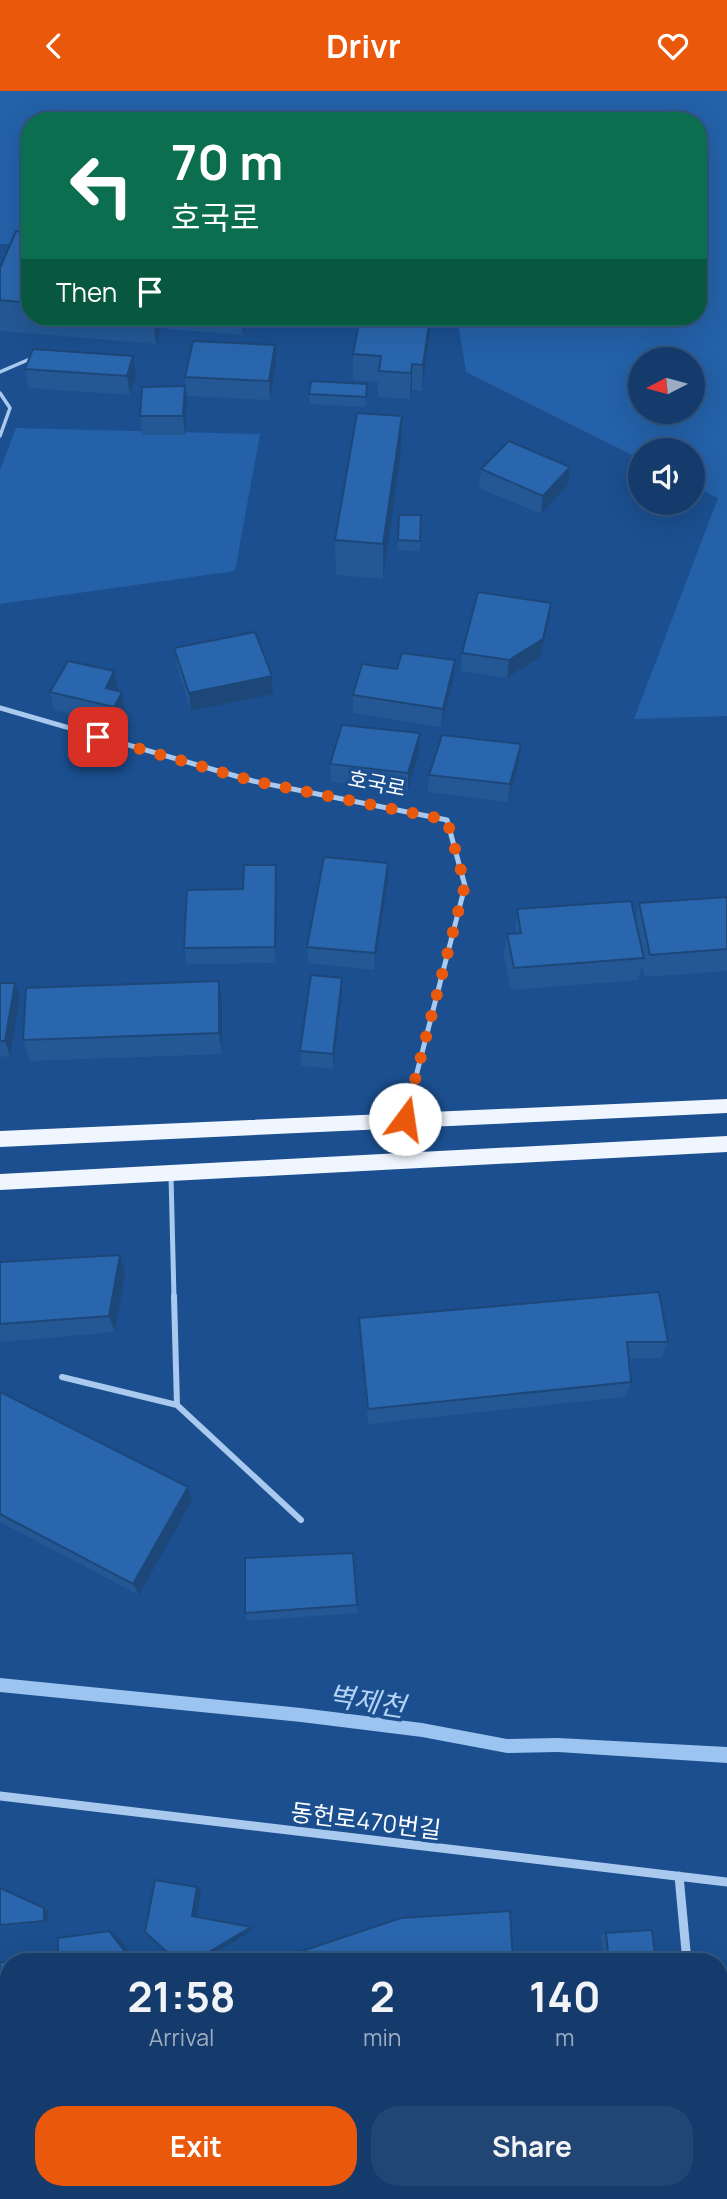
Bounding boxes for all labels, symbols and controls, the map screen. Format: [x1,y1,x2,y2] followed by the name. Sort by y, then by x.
[326,24,401,68] text: Drivr
[35,27,73,65] icon: back
[654,27,692,65] icon: heart
[171,128,283,195] text: 70 m
[56,140,147,231] icon: left
[171,195,259,239] text: 호국로
[131,273,169,311] icon: arrive
[56,274,117,310] text: Then
[628,347,705,423] north arrow
[628,347,705,515] map controls
[628,438,705,515] button: sound
[68,707,128,767] pin
[79,718,117,756] icon: arrive
[346,764,408,802] street label: 호국로
[368,1082,442,1156] position arrow
[326,1675,411,1725] water label: 벽제천
[289,1794,443,1846] street label: 동헌로470번길
[127,1967,236,2025] text: 21:58
[370,1967,395,2025] text: 2
[529,1967,601,2025] text: 140
[149,2021,214,2053] text: Arrival
[363,2021,402,2053] text: min
[555,2021,575,2053] text: m
[35,2106,357,2186] button: Exit
[371,2106,693,2186] button: Share

